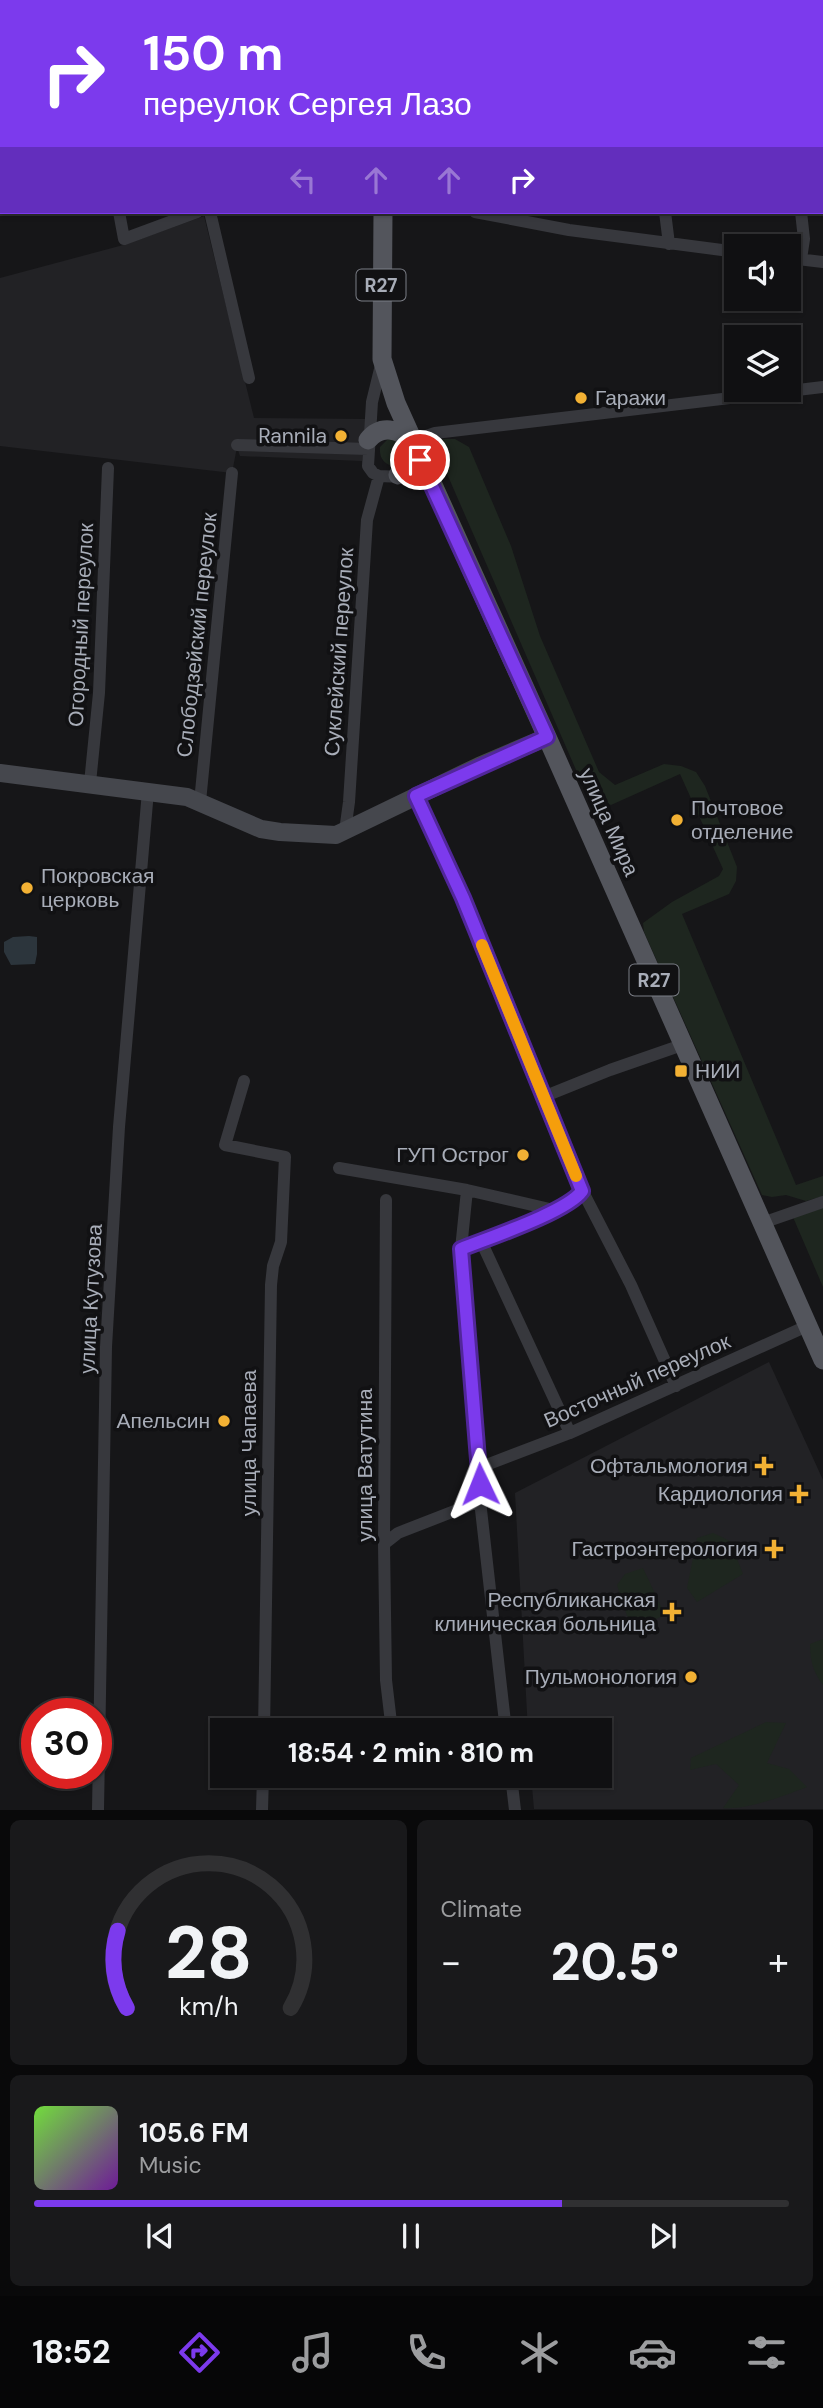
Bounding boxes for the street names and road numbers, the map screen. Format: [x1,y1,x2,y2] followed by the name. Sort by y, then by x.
[356,270,406,300] road number: R27
[170,510,224,759] street label: Слободзейский переулок
[62,522,100,728] street label: Огородный переулок
[318,546,360,757] street label: Суклейский переулок
[573,763,645,881] street label: улица Мира
[630,964,678,996] road number: R27
[73,1223,109,1375] street label: улица Кутузова
[539,1327,735,1435] street label: Восточный переулок
[235,1370,263,1516] street label: улица Чапаева
[351,1388,379,1542] street label: улица Ватутина

